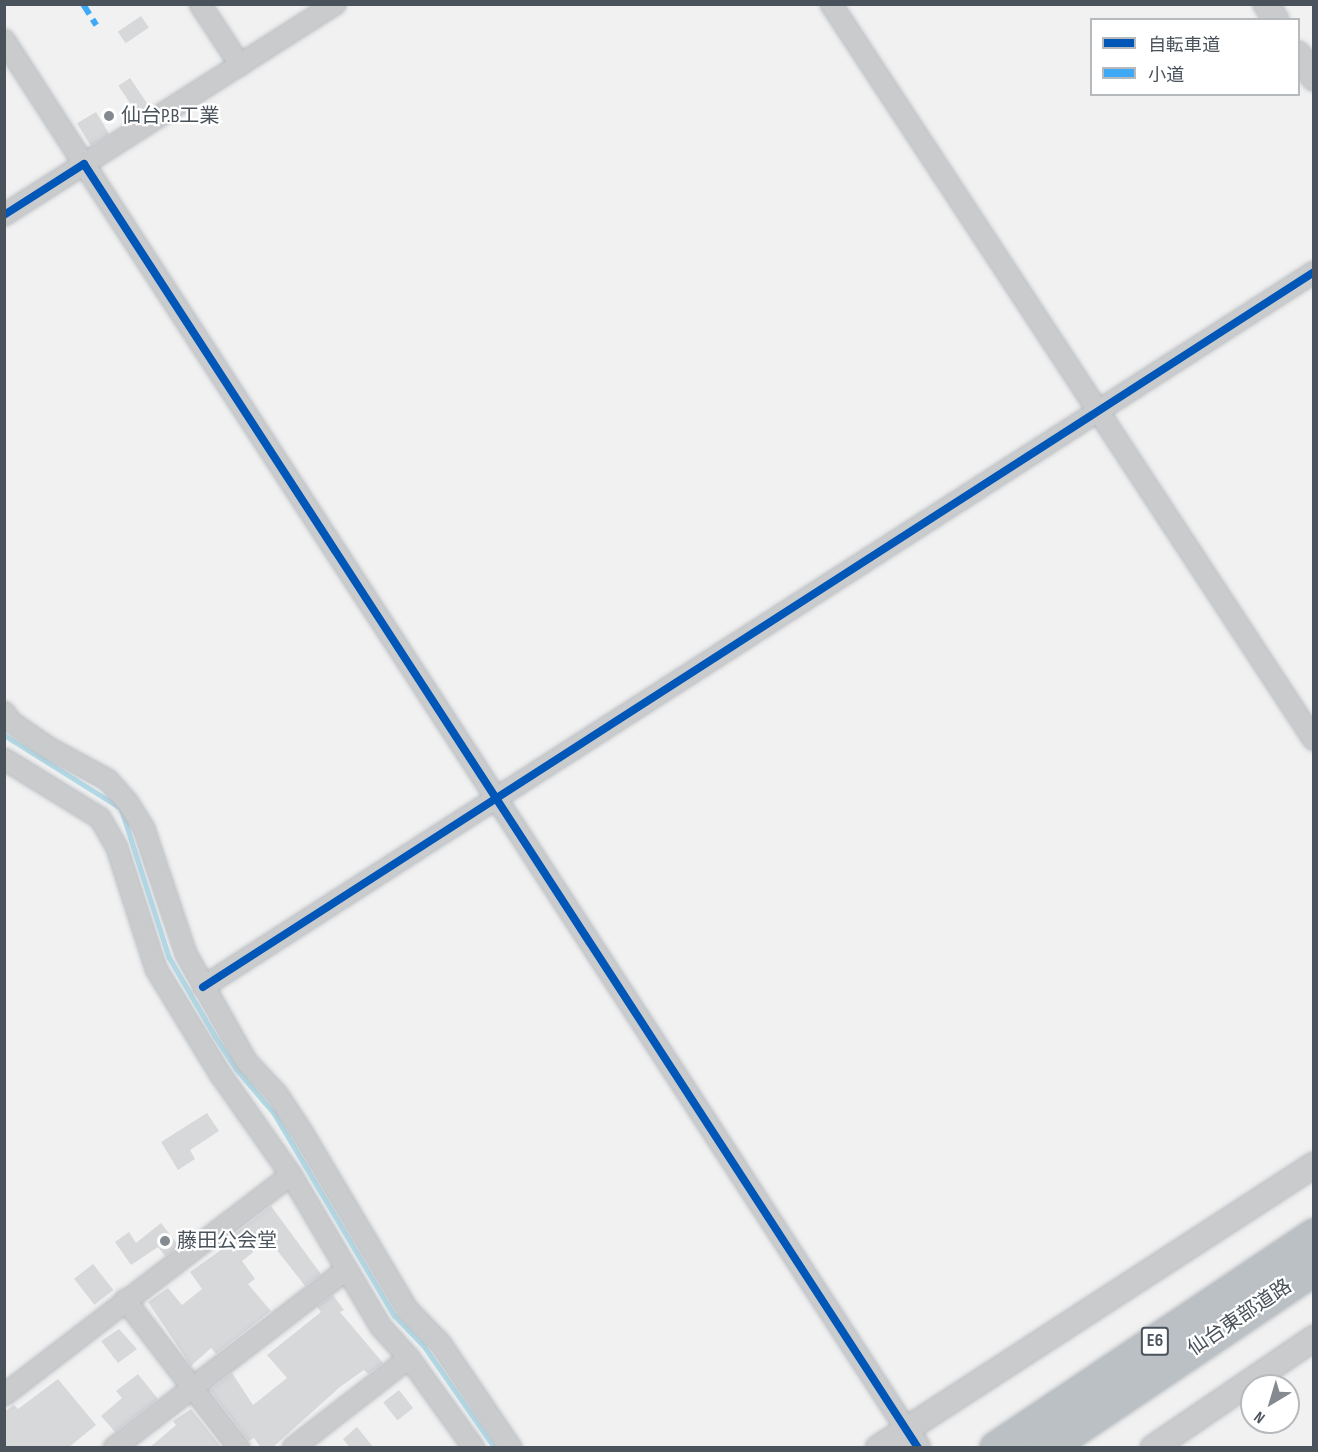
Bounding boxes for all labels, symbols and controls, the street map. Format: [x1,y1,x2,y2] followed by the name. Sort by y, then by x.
[1090,18,1300,96] legend
[1148,35,1220,56] text: 自転車道
[1148,65,1184,86] text: 小道
[121,104,219,128] place label: 仙台P.B工業
[102,109,116,123] marker: 仙台P.B工業
[177,1229,277,1253] place label: 藤田公会堂
[158,1234,172,1248] marker: 藤田公会堂
[1184,1275,1296,1361] street label: 仙台東部道路
[1140,1326,1170,1356] road number: E6
[1240,1374,1300,1434] north arrow
[1251,1407,1269,1427] text: N

